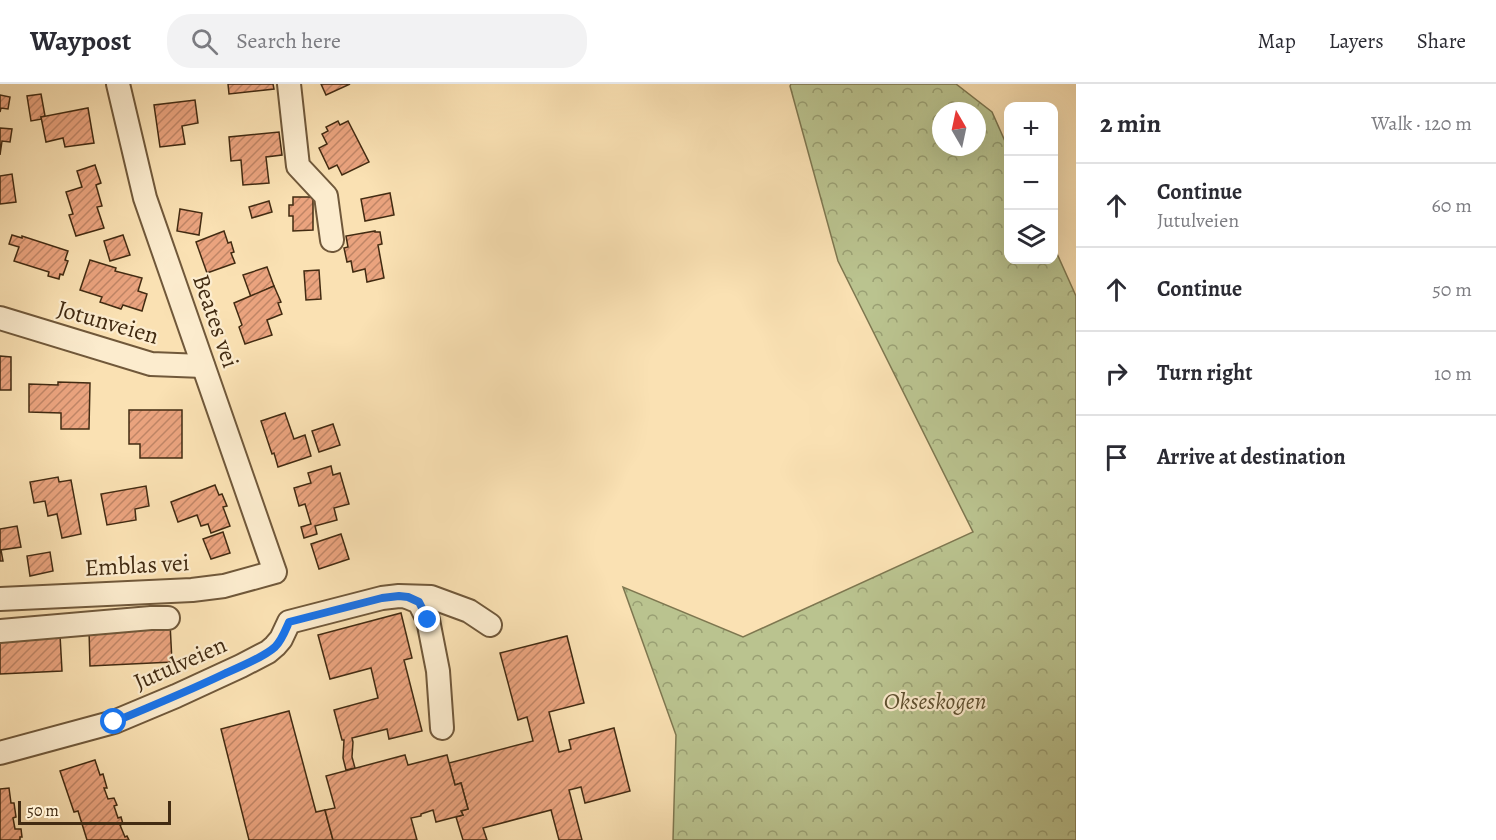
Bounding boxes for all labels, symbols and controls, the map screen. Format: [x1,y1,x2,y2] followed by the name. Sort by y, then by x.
[167,14,587,68] search box
[30,22,131,60] text: Waypost
[188,25,221,58] icon: search
[236,26,341,56] text: Search here
[1257,27,1296,55] text: Map
[1329,27,1384,55] text: Layers
[1417,27,1466,55] text: Share
[932,102,986,156] north arrow
[1004,102,1058,264] map controls
[1004,102,1058,156] button: +
[1100,106,1161,141] text: 2 min
[1371,110,1472,137] text: Walk · 120 m
[1004,156,1058,210] button: −
[1157,177,1242,207] text: Continue
[1100,189,1133,222] icon: ahead
[1432,192,1472,219] text: 60 m
[1157,207,1239,234] text: Jutulveien
[1004,210,1058,264] button: layers
[185,270,247,372] street label: Beates vei
[1100,273,1133,306] icon: ahead
[1157,274,1242,304] text: Continue
[1432,276,1472,303] text: 50 m
[54,292,162,352] street label: Jotunveien
[1100,357,1133,390] icon: right
[1157,358,1253,388] text: Turn right
[1434,360,1472,387] text: 10 m
[1100,441,1133,474] icon: arrive
[1157,442,1346,472] text: Arrive at destination
[84,546,190,584] street label: Emblas vei
[414,606,440,632] route end
[128,628,232,698] street label: Jutulveien
[884,685,986,717] park label: Okseskogen
[100,708,126,734] route start
[18,798,171,826] scale bar
[27,800,59,822] text: 50 m

